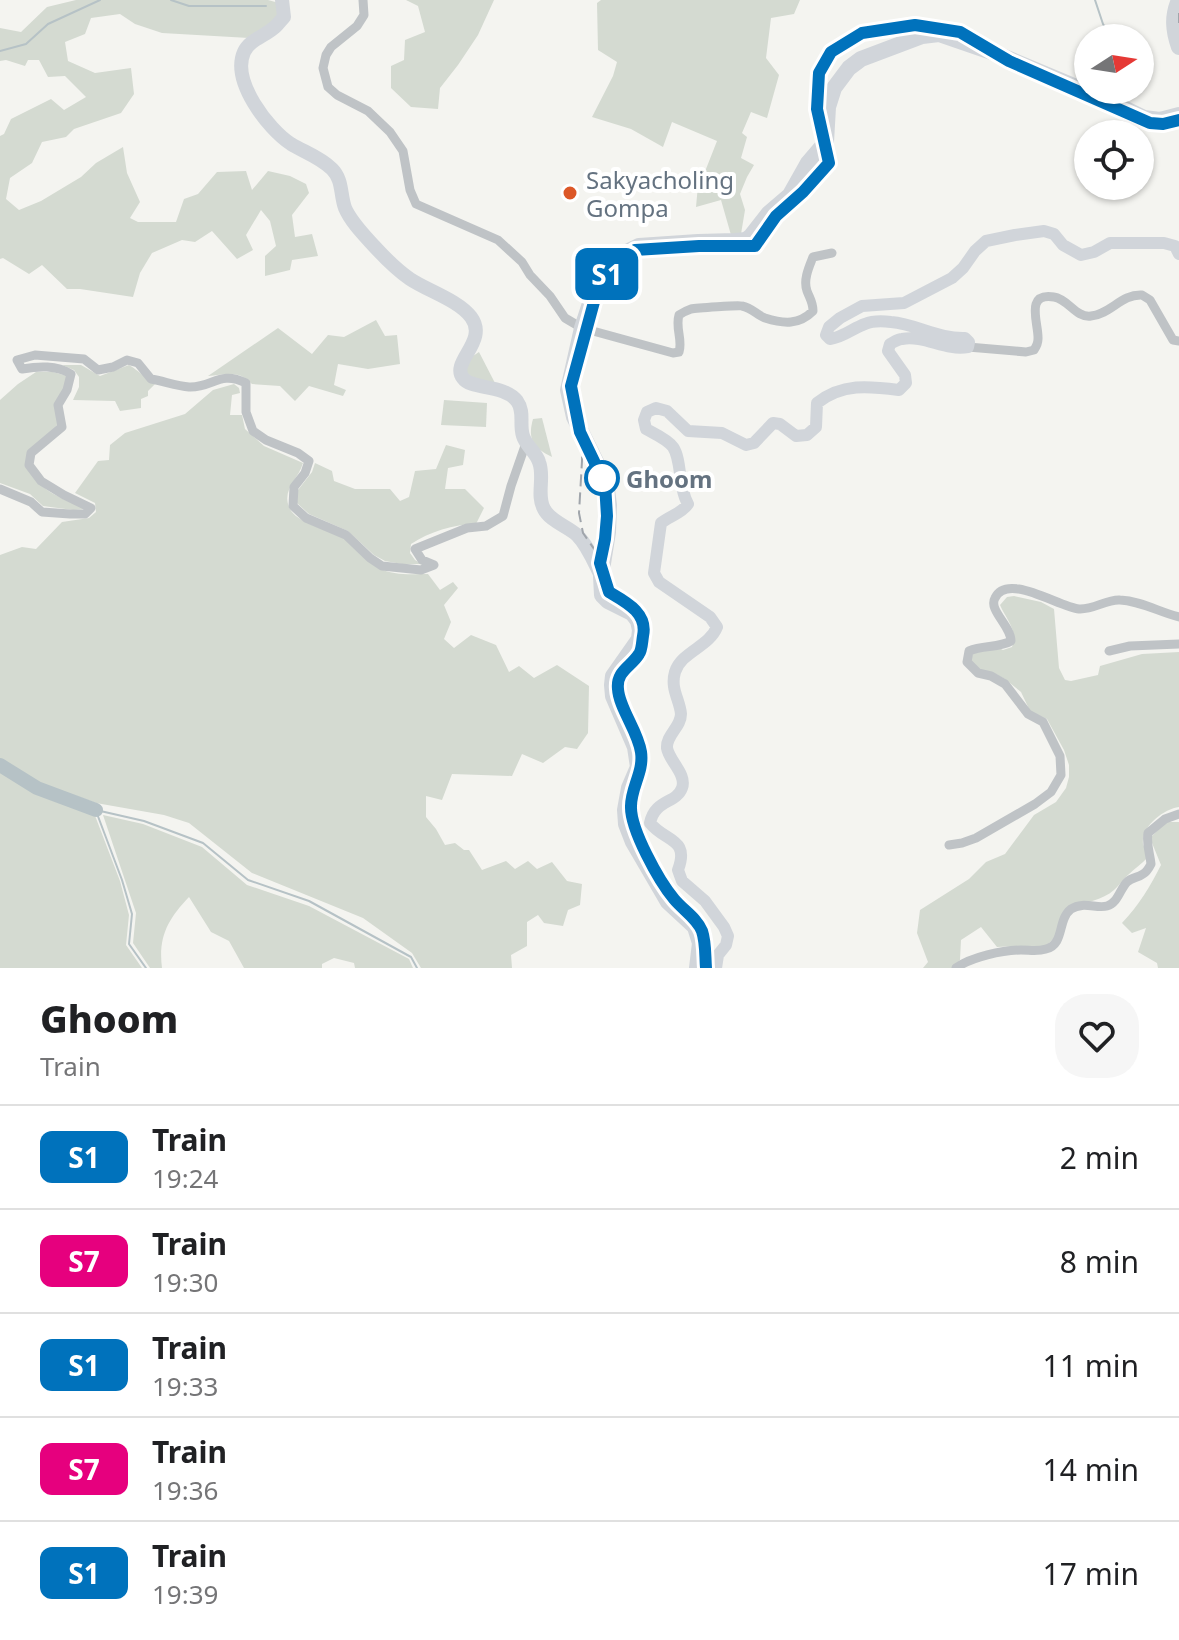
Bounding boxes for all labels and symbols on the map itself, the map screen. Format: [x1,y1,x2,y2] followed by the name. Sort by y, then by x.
[1074,24,1154,104] north arrow
[586,163,734,224] place label: Sakyacholing Gompa
[561,184,579,202] marker: Sakyacholing Gompa
[571,248,643,300] line badge: S1
[585,461,619,495] marker: Ghoom
[626,462,712,495] place label: Ghoom

